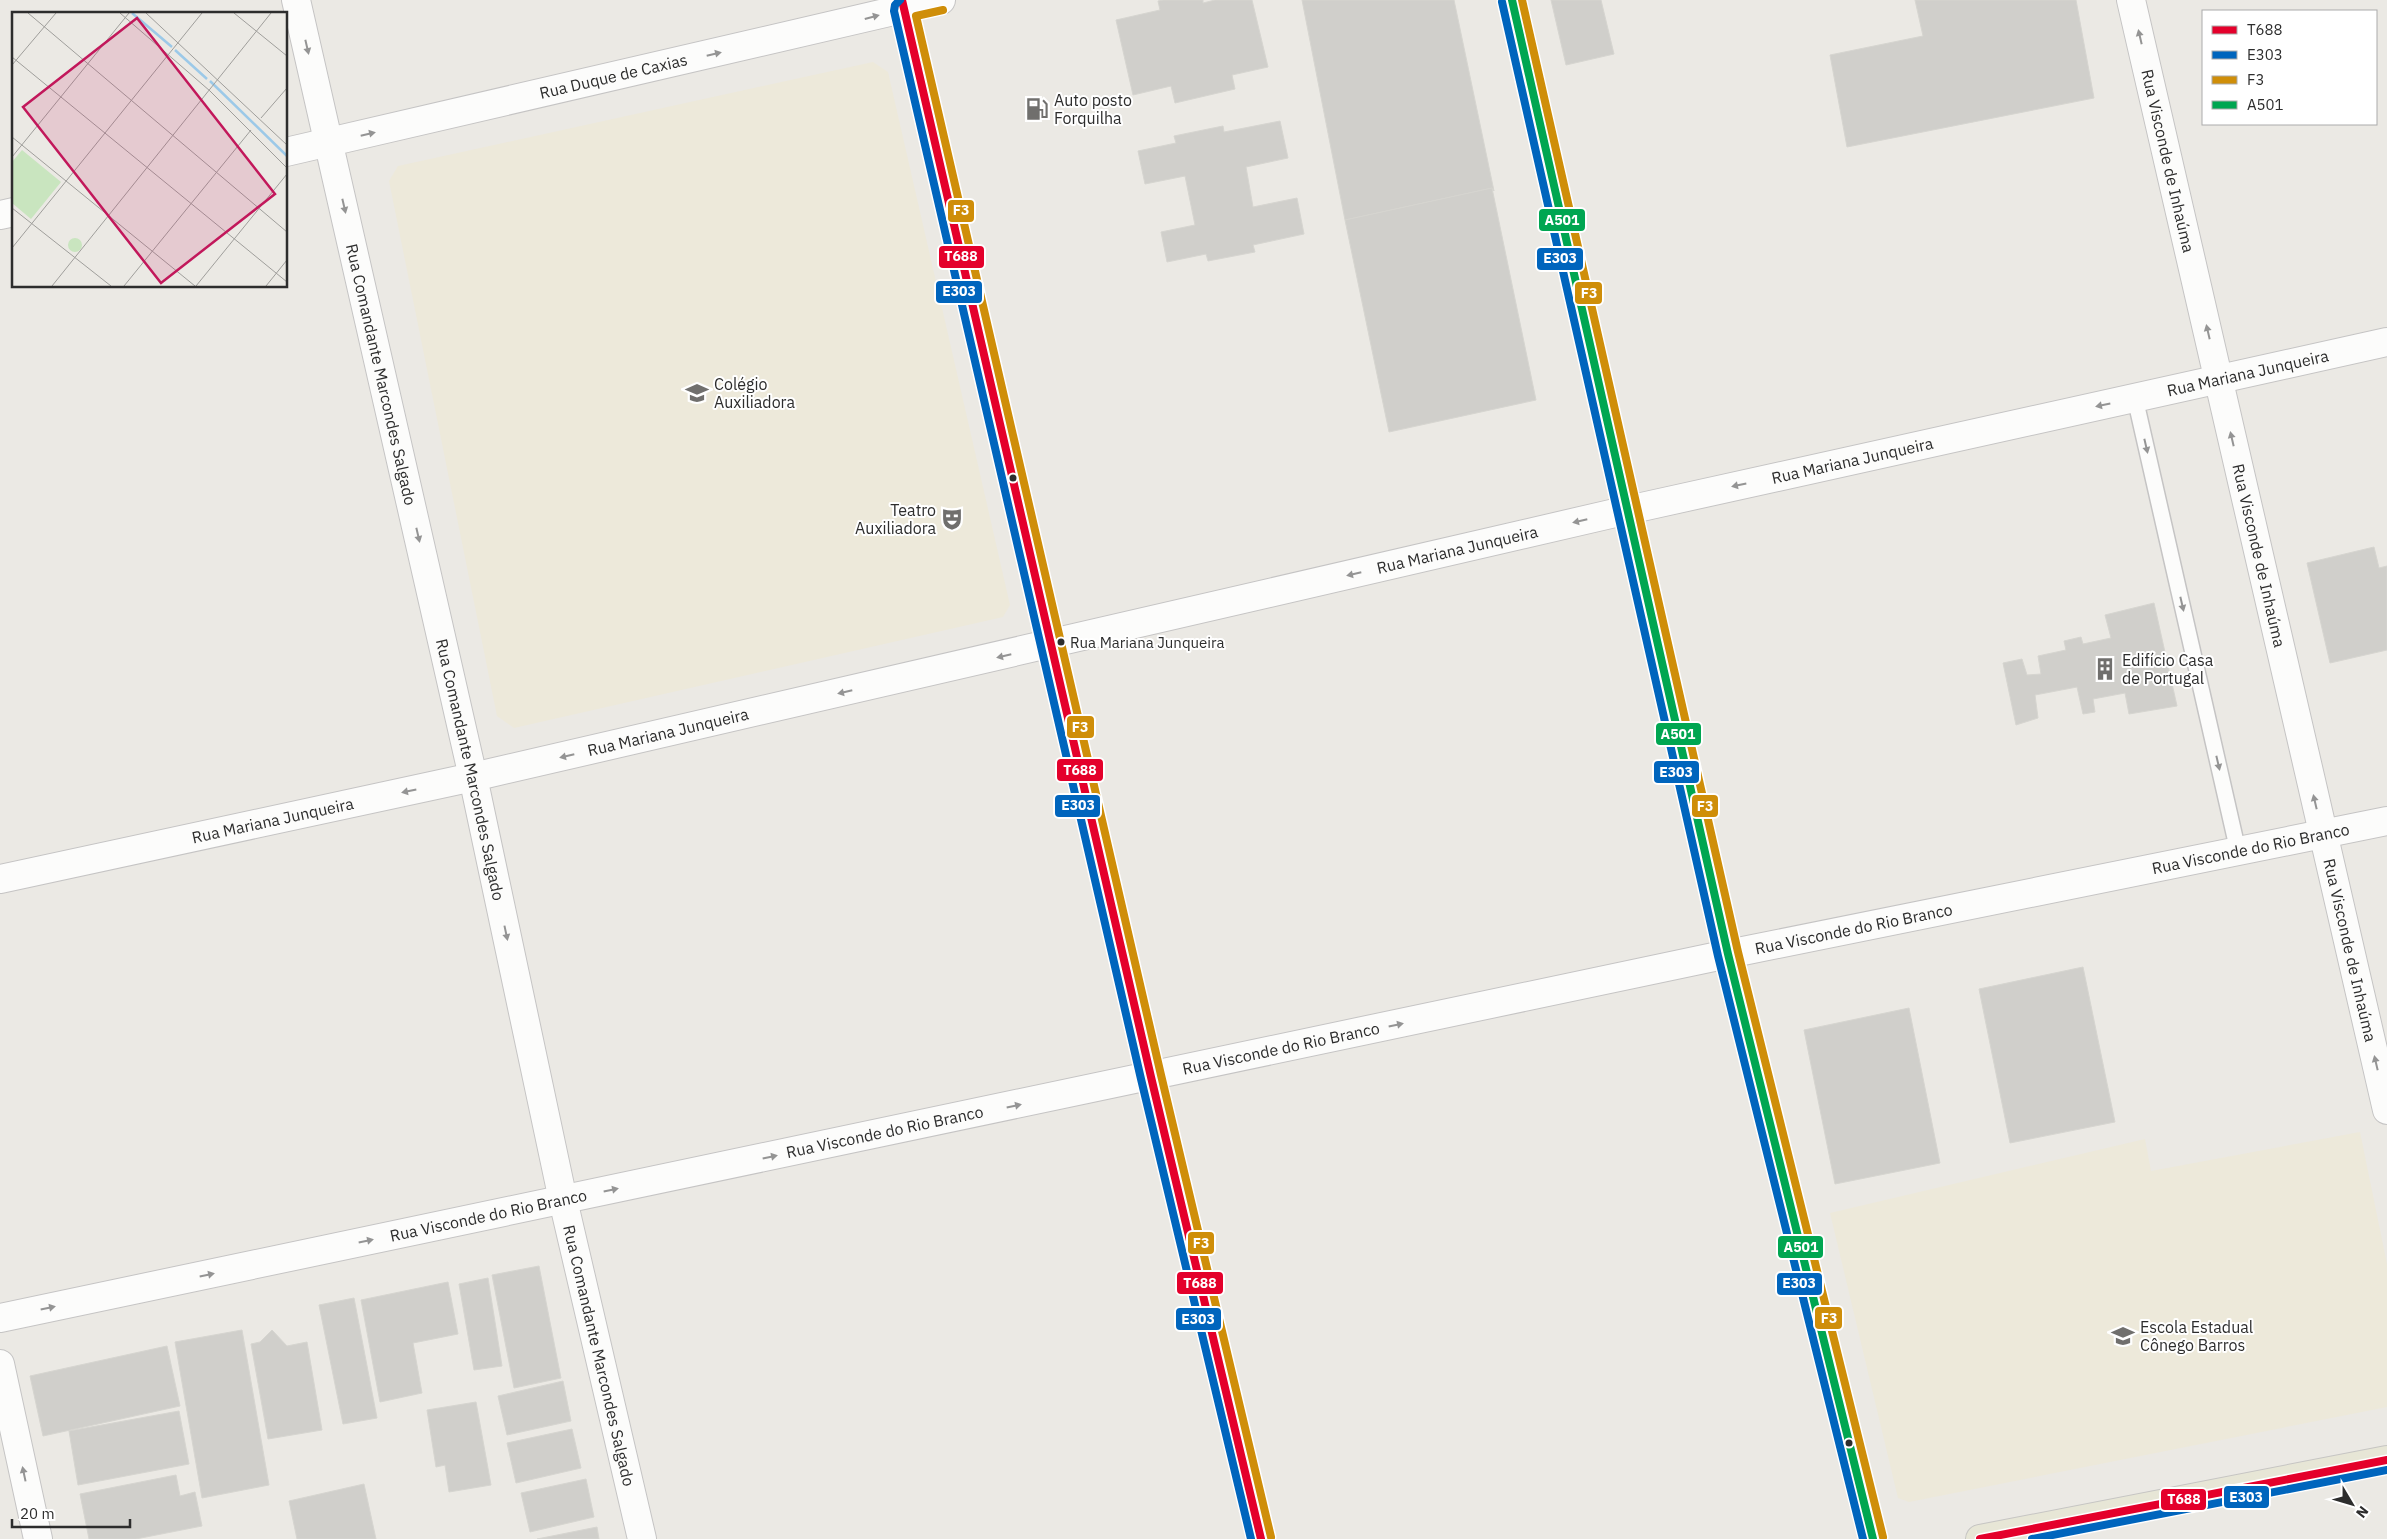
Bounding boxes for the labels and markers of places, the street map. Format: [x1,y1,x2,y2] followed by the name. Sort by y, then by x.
[1054,90,1132,128] place label: Auto posto Forquilha
[1024,96,1050,122] fuel station icon: Auto posto Forquilha
[714,374,795,412] place label: Colégio Auxiliadora
[684,380,710,406] school or university icon: Colégio Auxiliadora
[1008,473,1018,483] unlabelled marker
[855,500,936,538] place label: Teatro Auxiliadora
[939,506,965,532] theatre icon: Teatro Auxiliadora
[1070,633,1225,652] place label: Rua Mariana Junqueira
[1056,637,1066,647] marker: Rua Mariana Junqueira
[2122,650,2214,688] place label: Edifício Casa de Portugal
[2092,656,2118,682] building icon: Edifício Casa de Portugal
[2140,1317,2253,1355] place label: Escola Estadual Cônego Barros
[2110,1323,2136,1349] school or university icon: Escola Estadual Cônego Barros
[1844,1438,1854,1448] unlabelled marker

